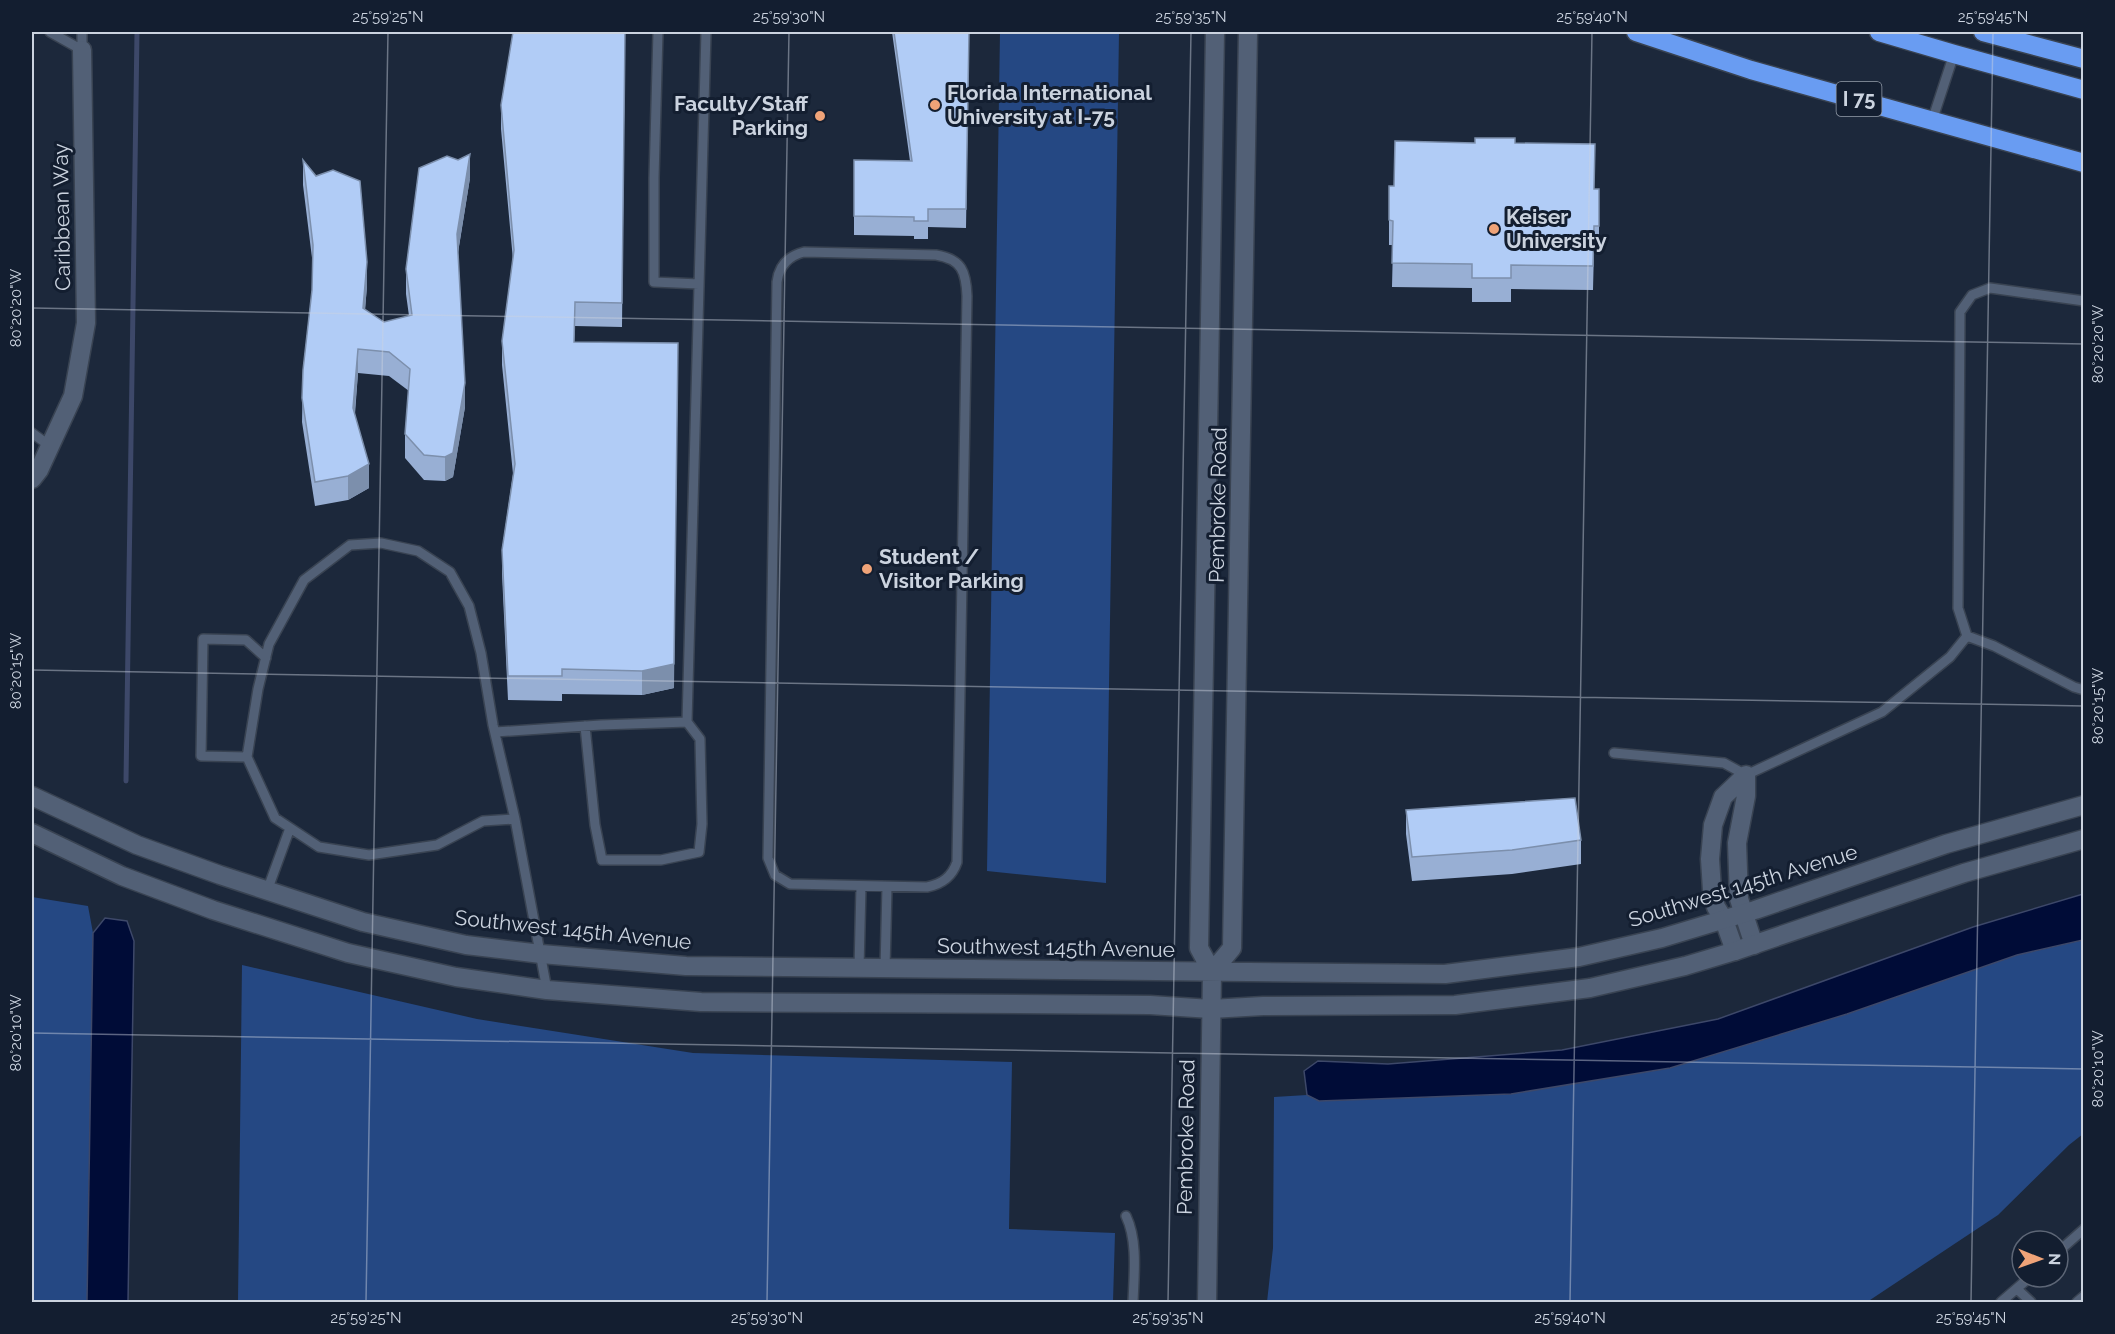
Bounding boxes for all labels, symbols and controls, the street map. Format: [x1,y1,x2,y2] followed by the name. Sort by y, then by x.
[352,8,424,26] text: 25°59'25"N
[753,8,825,26] text: 25°59'30"N
[1155,8,1227,26] text: 25°59'35"N
[1556,8,1628,26] text: 25°59'40"N
[1958,8,2028,26] text: 25°59'45"N
[947,80,1152,129] place label: Florida International University at I-75
[1836,82,1882,116] road number: I 75
[674,91,809,140] place label: Faculty/Staff Parking
[928,98,942,112] marker: Florida International University at I-75
[813,109,827,123] marker: Faculty/Staff Parking
[48,143,75,291] street label: Caribbean Way
[1506,204,1607,253] place label: Keiser University
[1487,222,1501,236] marker: Keiser University
[7,268,25,347] text: 80°20'20"W
[2089,304,2107,383] text: 80°20'20"W
[1204,427,1231,583] street label: Pembroke Road
[879,544,1024,593] place label: Student / Visitor Parking
[860,562,874,576] marker: Student / Visitor Parking
[7,633,25,709] text: 80°20'15"W
[2089,668,2107,744] text: 80°20'15"W
[1625,839,1860,932] street label: Southwest 145th Avenue
[453,905,693,954] street label: Southwest 145th Avenue
[937,933,1175,962] street label: Southwest 145th Avenue
[7,994,25,1072] text: 80°20'10"W
[2089,1030,2107,1108] text: 80°20'10"W
[1172,1059,1199,1215] street label: Pembroke Road
[2010,1229,2070,1289] north arrow
[2045,1253,2064,1266] text: N
[330,1309,402,1327] text: 25°59'25"N
[731,1309,803,1327] text: 25°59'30"N
[1132,1309,1204,1327] text: 25°59'35"N
[1534,1309,1606,1327] text: 25°59'40"N
[1936,1309,2006,1327] text: 25°59'45"N

